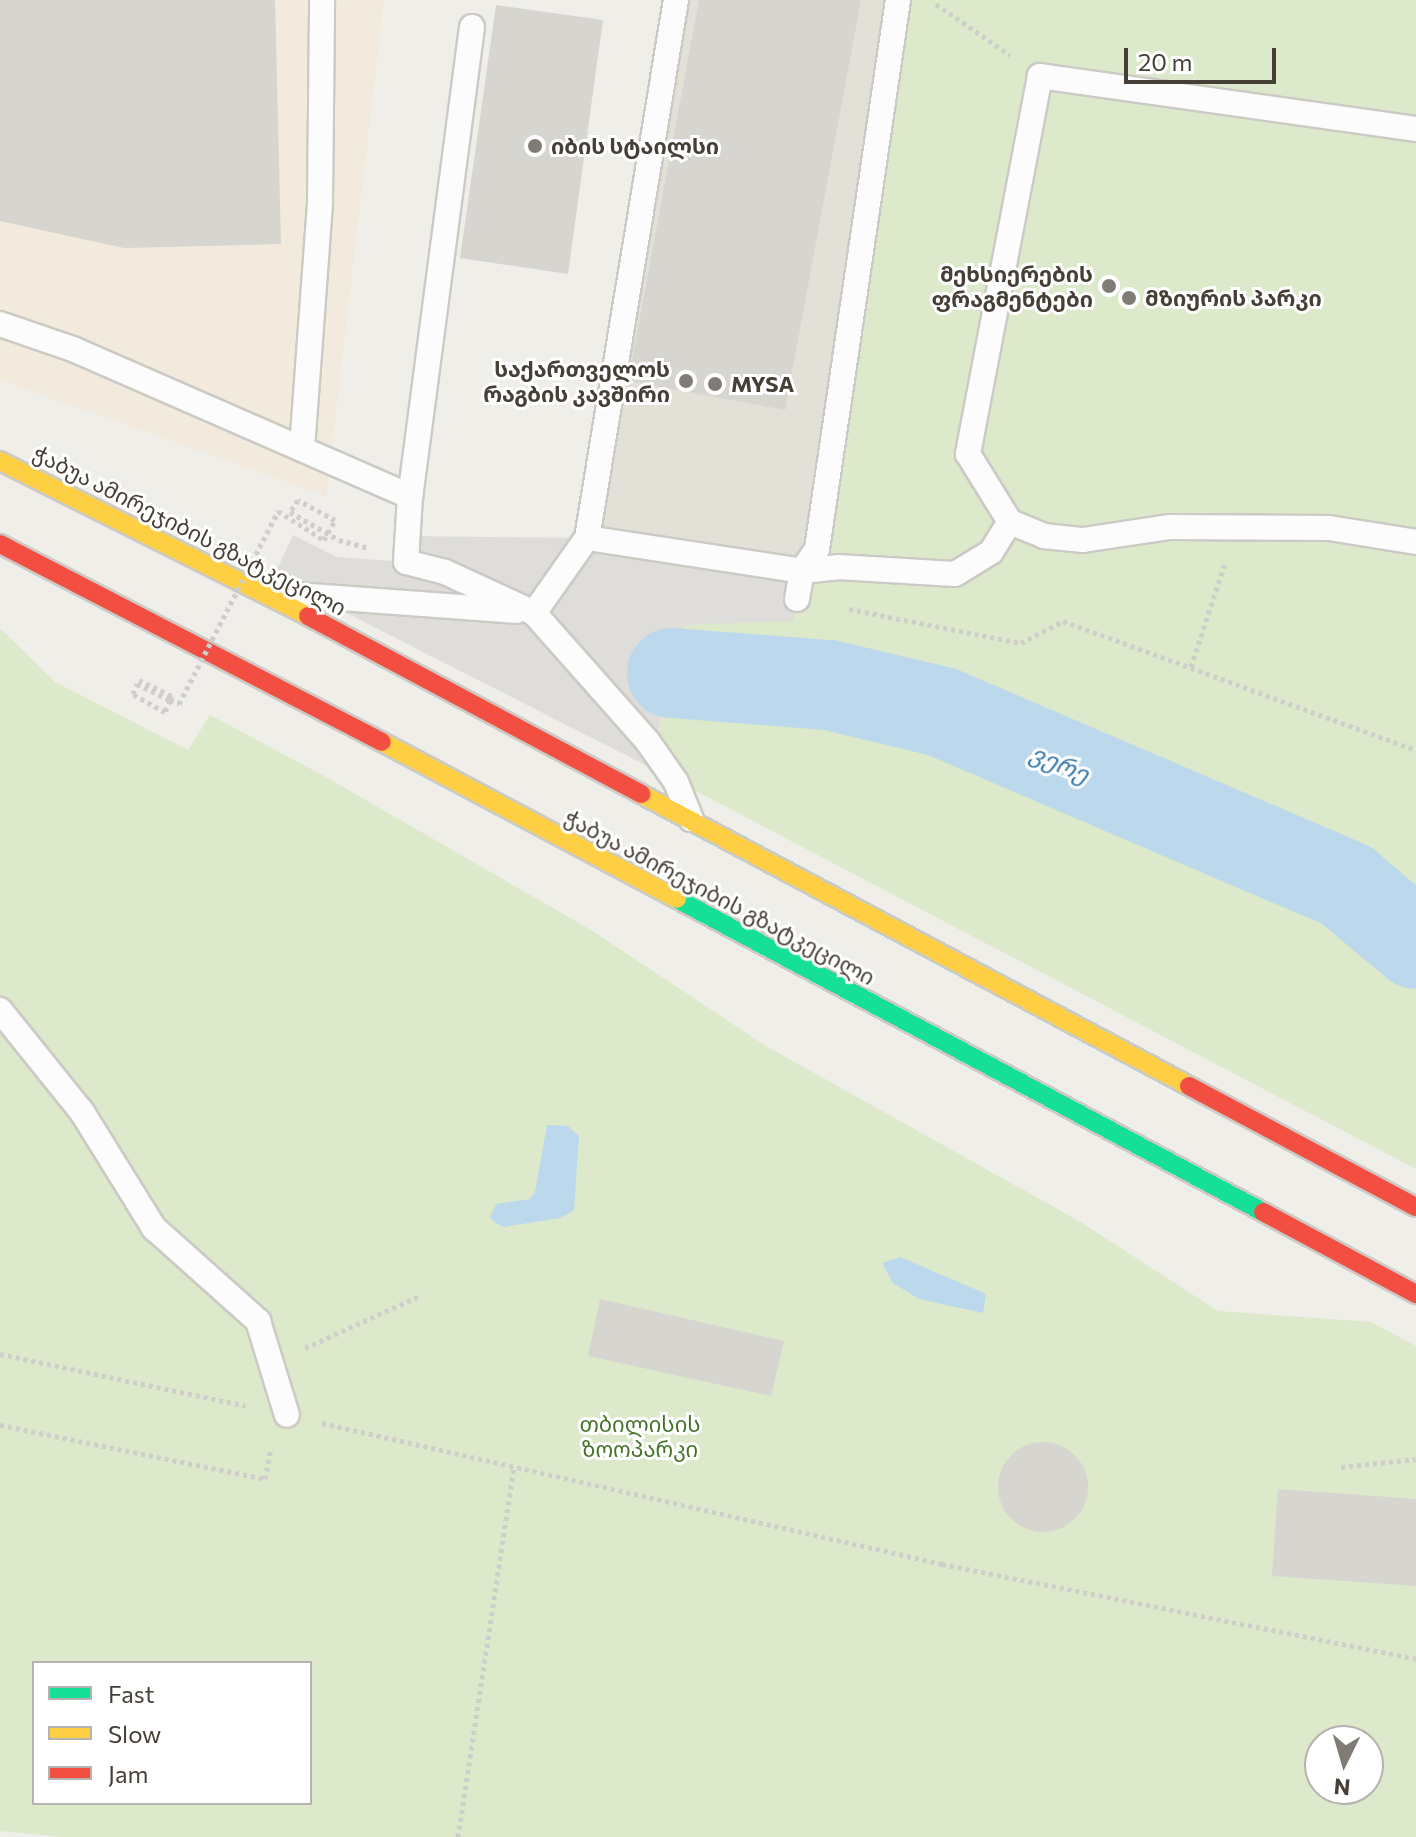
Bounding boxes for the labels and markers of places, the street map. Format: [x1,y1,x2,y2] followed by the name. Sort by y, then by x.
[551,133,719,159] place label: იბის სტაილსი
[526,137,544,155] marker: იბის სტაილსი
[932,260,1093,312] place label: მეხსიერების ფრაგმენტები
[1100,277,1118,295] marker: მეხსიერების ფრაგმენტები
[1145,285,1322,311] place label: მზიურის პარკი
[1120,289,1138,307] marker: მზიურის პარკი
[483,355,670,406] place label: საქართველოს რაგბის კავშირი
[731,371,794,397] place label: MYSA
[677,372,695,390] marker: საქართველოს რაგბის კავშირი
[706,375,724,393] marker: MYSA

